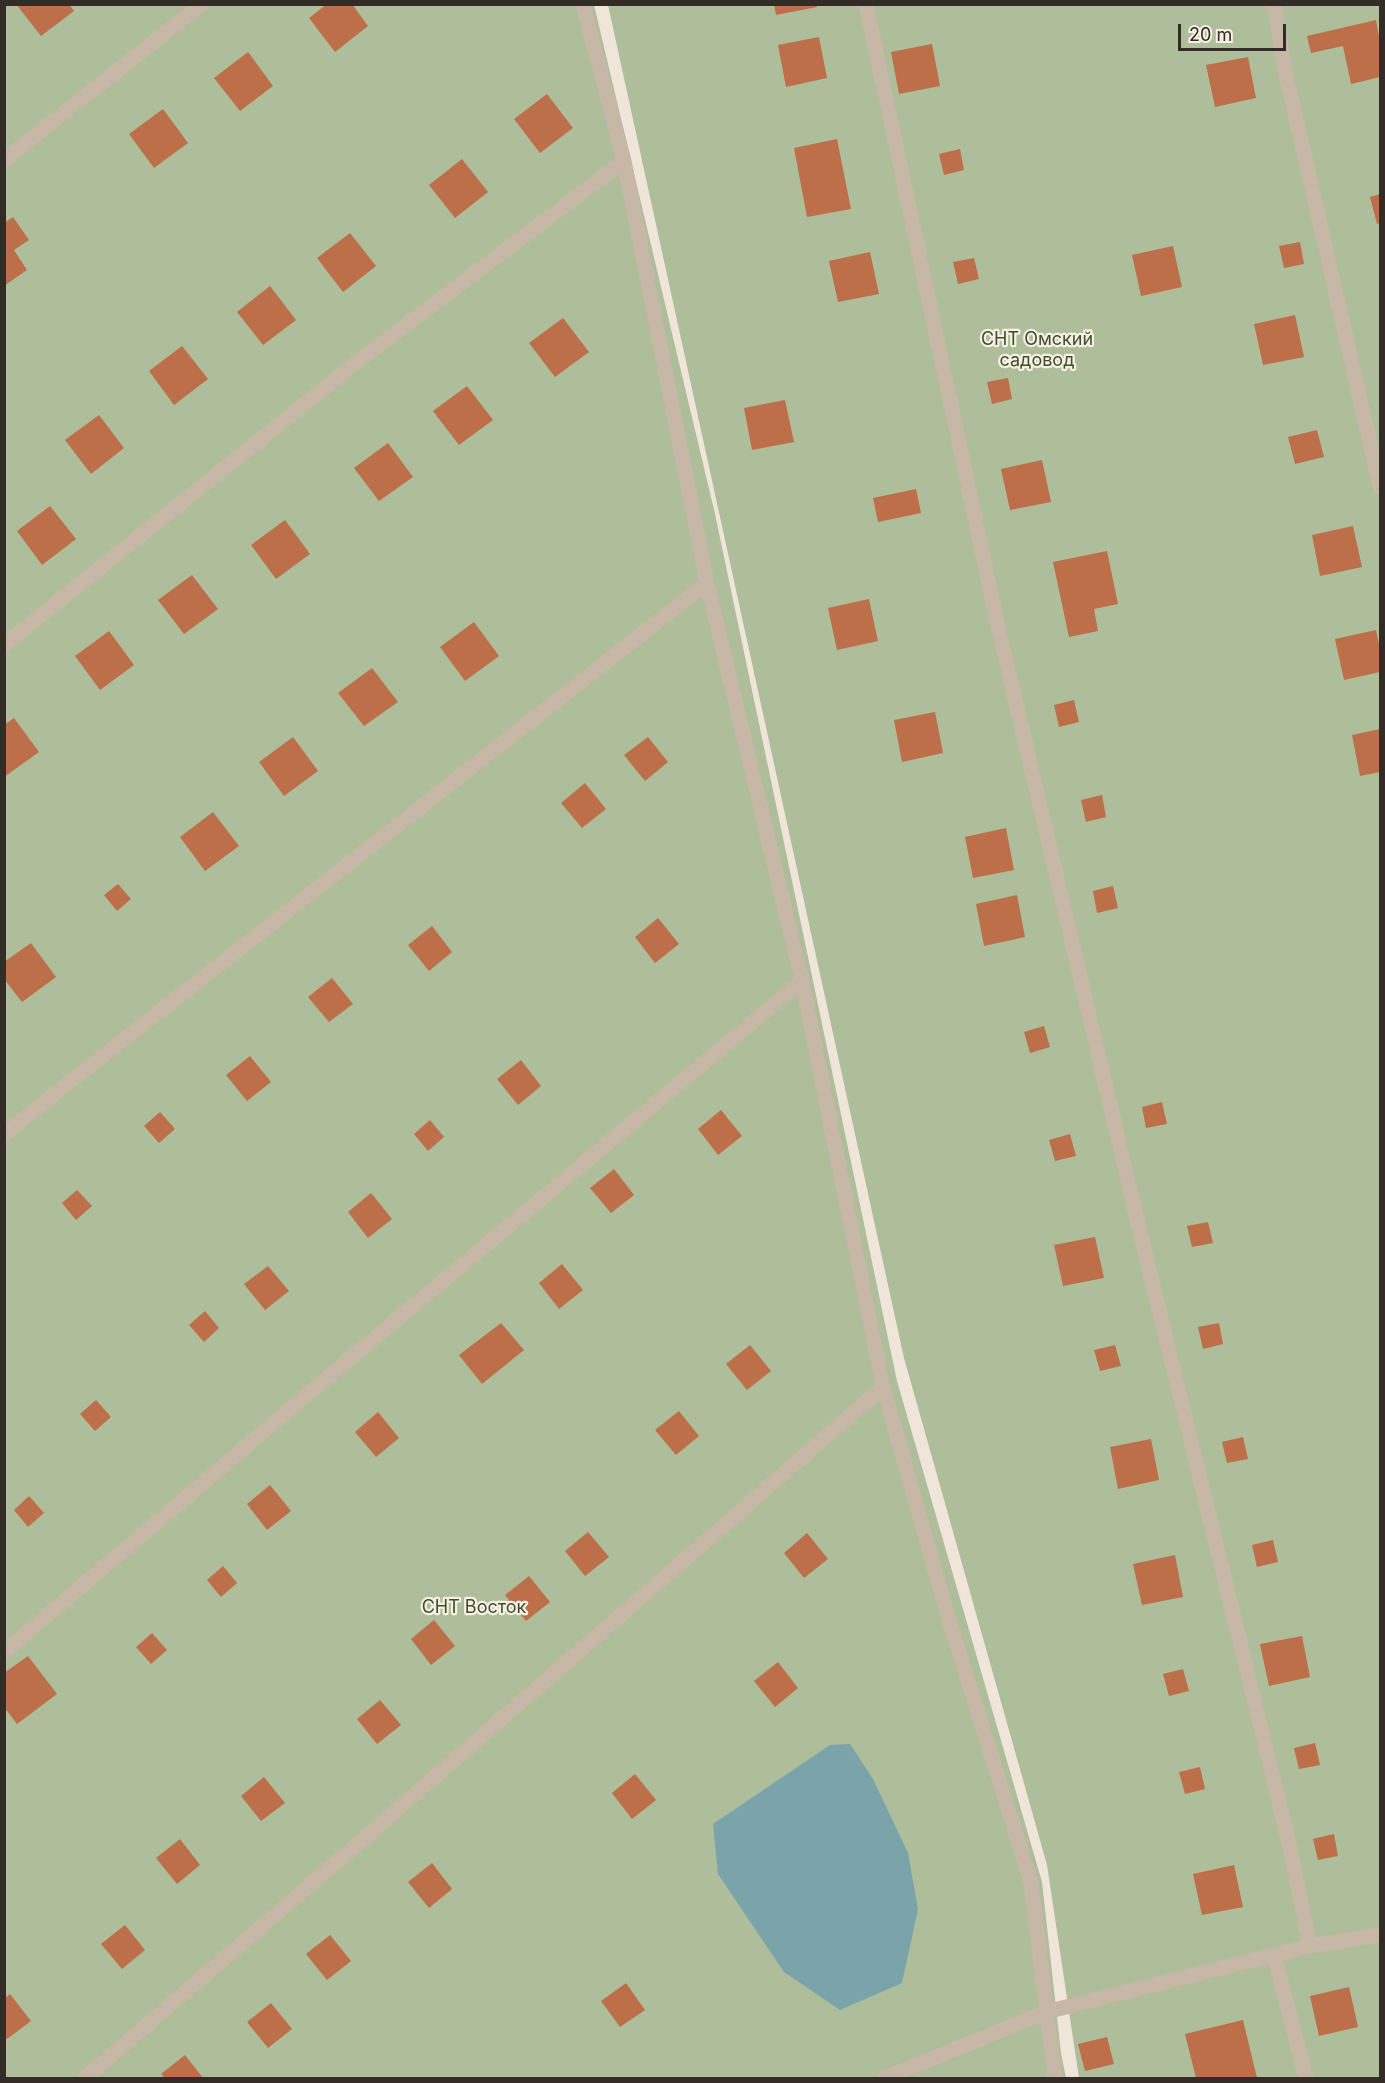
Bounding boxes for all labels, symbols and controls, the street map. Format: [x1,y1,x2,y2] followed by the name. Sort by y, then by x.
[1181,12,1289,50] scale bar
[1189,24,1232,45] text: 20 m
[981,329,1093,372] park label: СНТ Омский садовод
[422,1597,526,1619] park label: СНТ Восток

